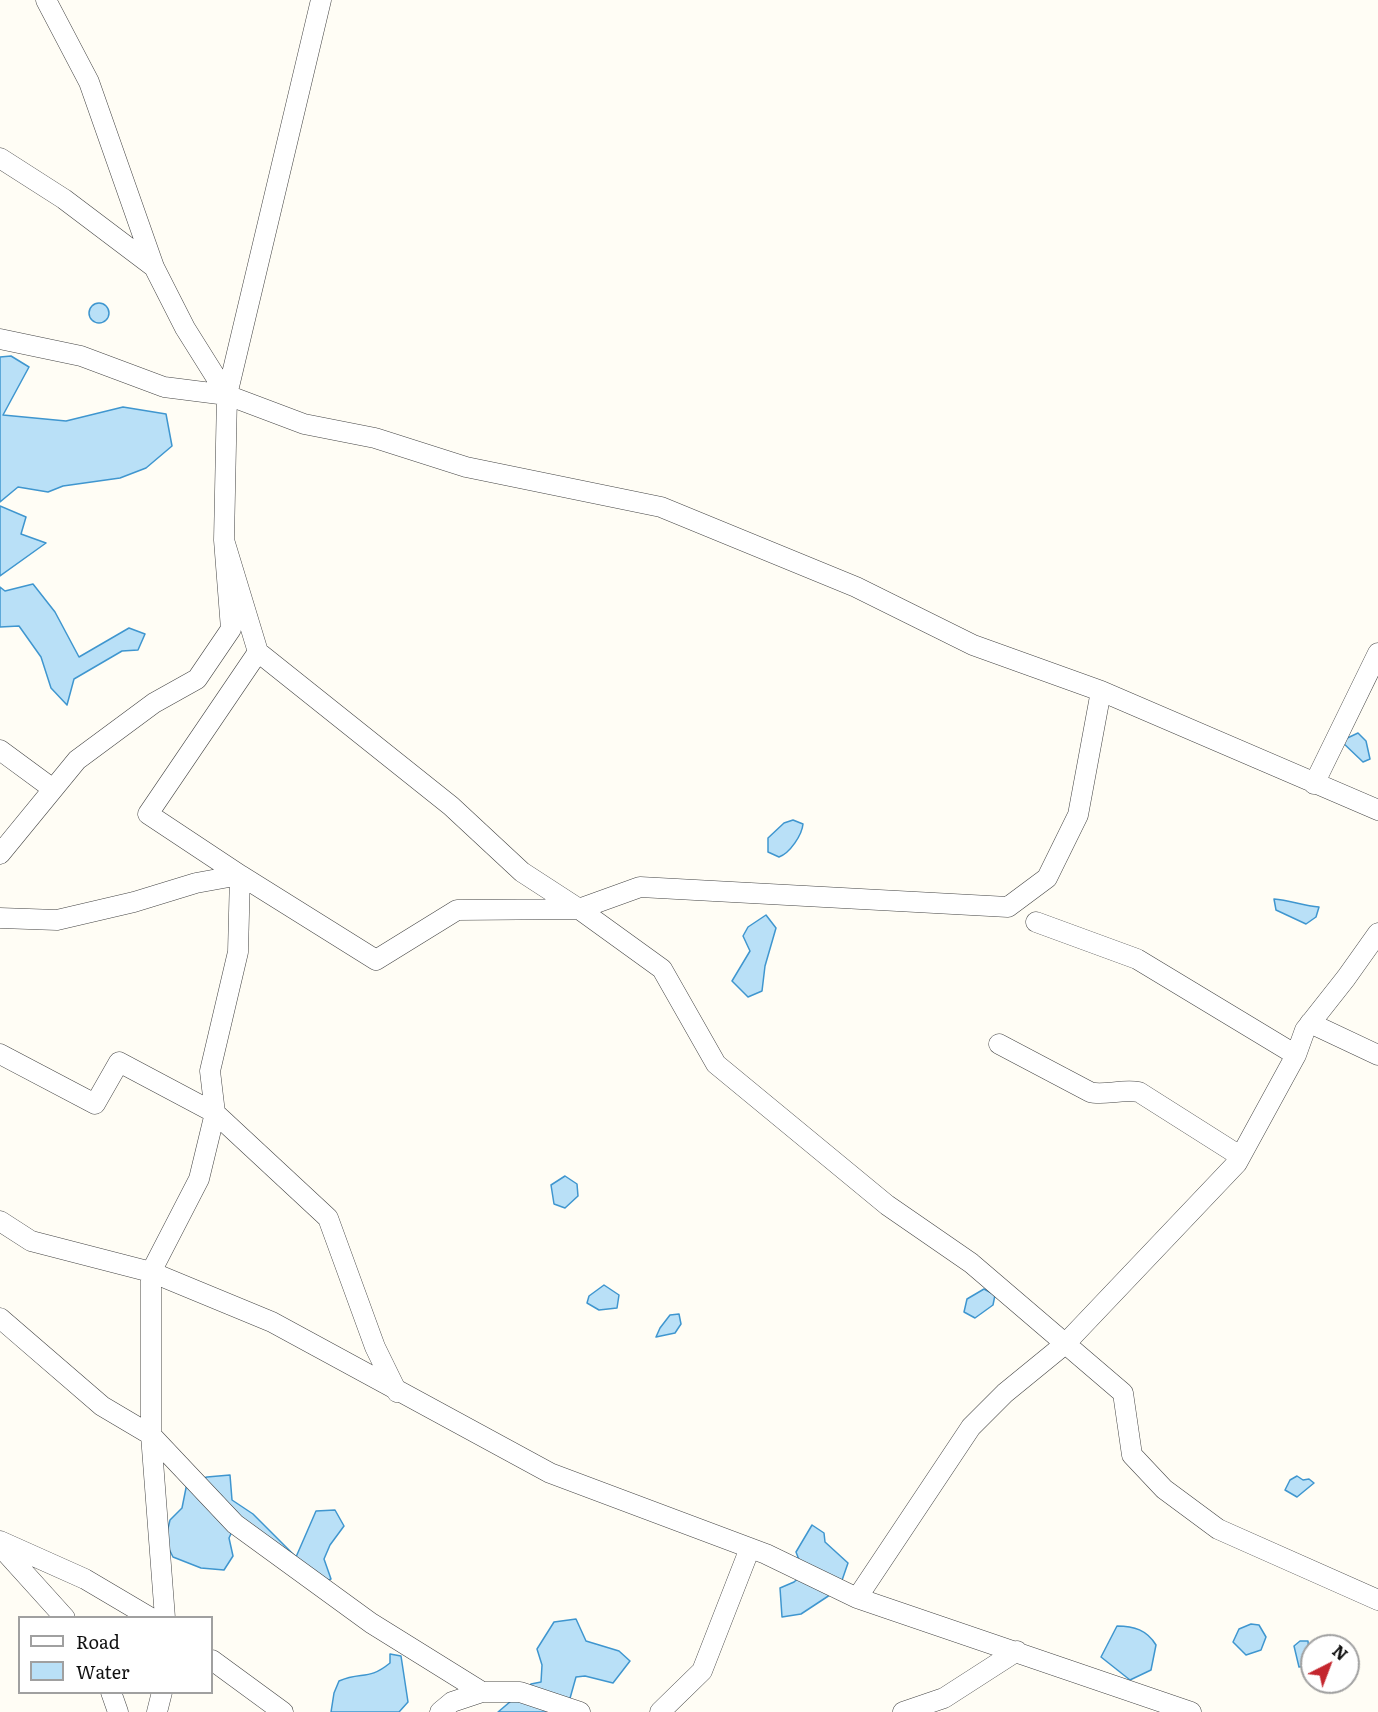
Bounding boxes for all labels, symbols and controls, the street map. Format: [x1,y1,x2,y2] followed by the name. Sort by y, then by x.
[18,1616,213,1694] legend
[76,1628,120,1655] text: Road
[1300,1634,1360,1694] north arrow
[1328,1639,1354,1666] text: N
[76,1658,129,1685] text: Water

